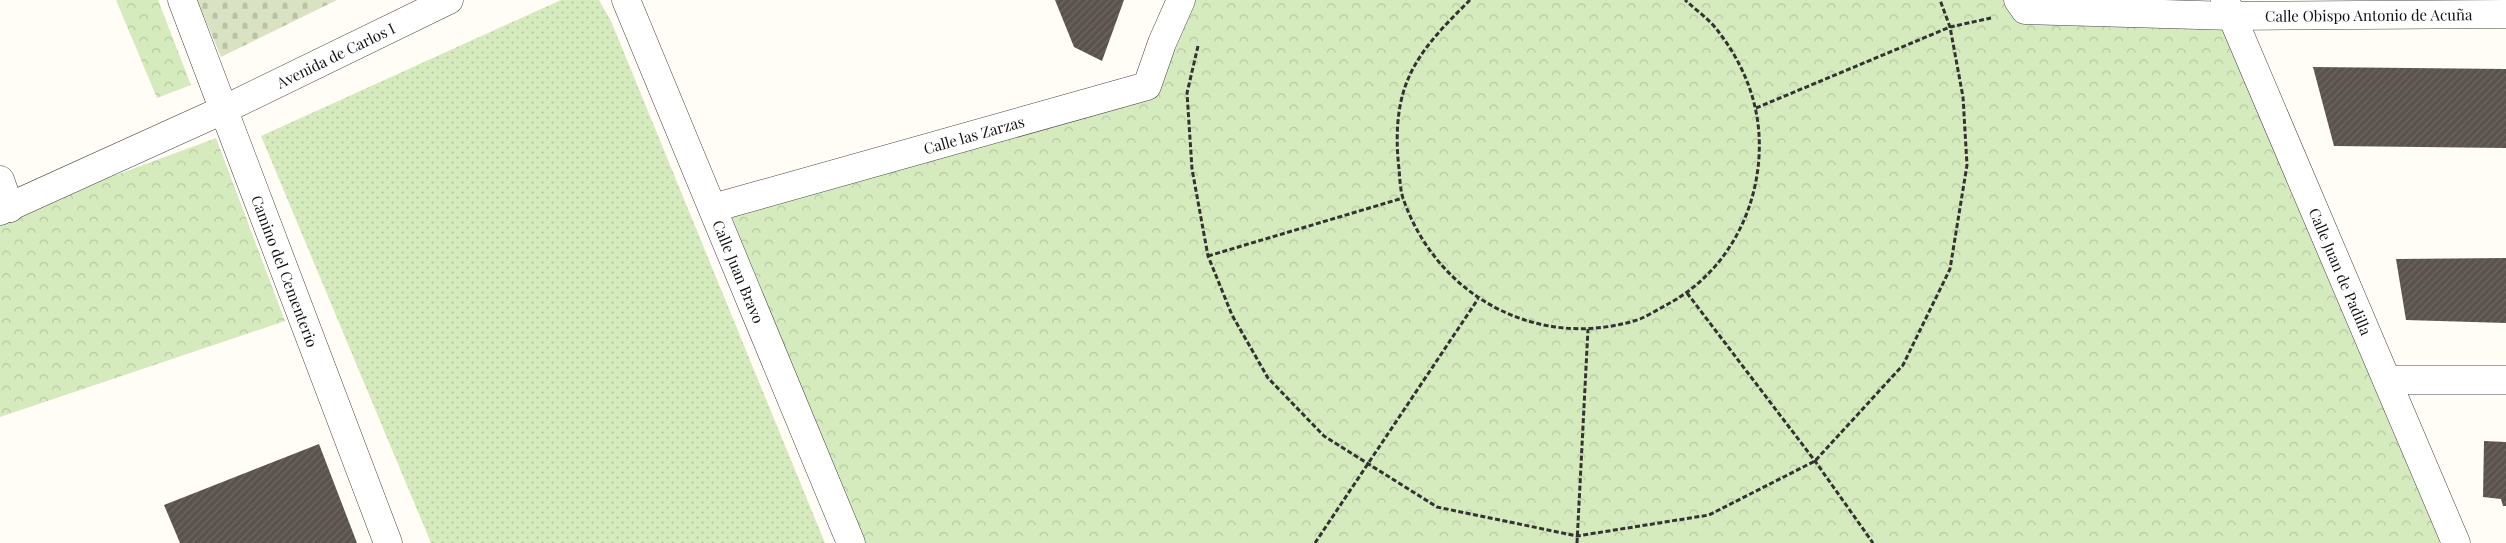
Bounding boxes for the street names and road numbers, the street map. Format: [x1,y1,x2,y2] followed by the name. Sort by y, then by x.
[2265,4,2473,26] street label: Calle Obispo Antonio de Acuña
[272,18,398,93] street label: Avenida de Carlos I
[921,111,1027,158] street label: Calle las Zarzas
[247,192,323,350] street label: Camino del Cementerio
[2305,205,2377,339] street label: Calle Juan de Padilla
[708,217,769,326] street label: Calle Juan Bravo

